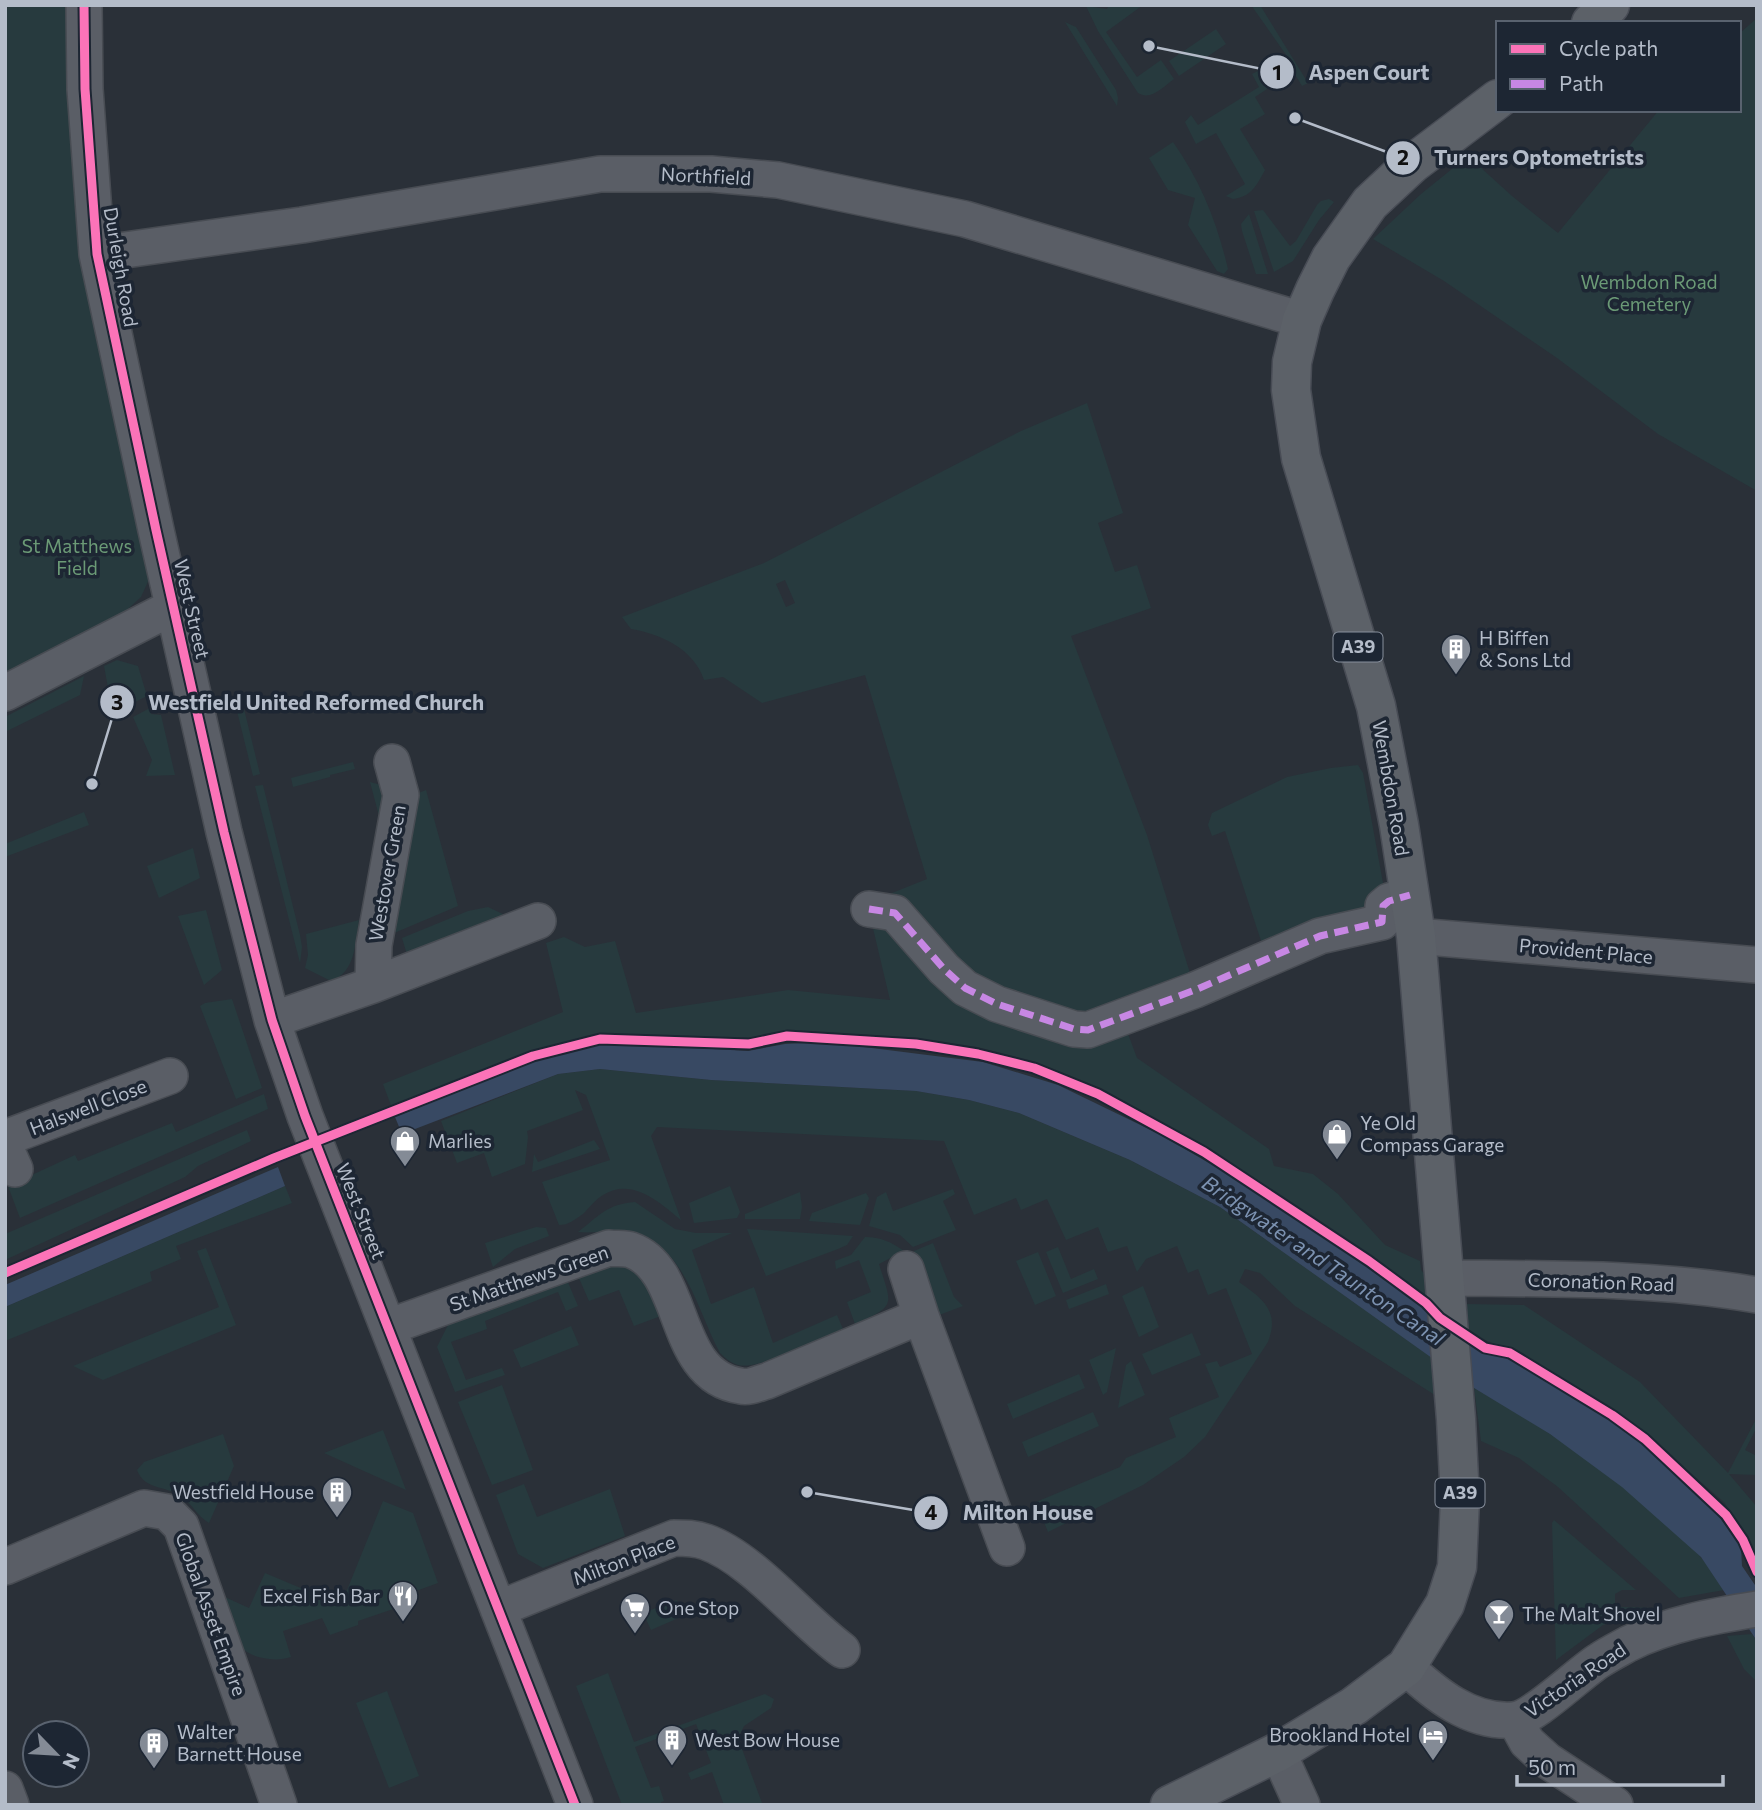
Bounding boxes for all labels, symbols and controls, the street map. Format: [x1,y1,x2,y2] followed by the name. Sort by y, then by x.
[1496,21,1741,112] legend
[1559,35,1658,60] text: Cycle path
[1259,51,1443,93] callout: Aspen Court
[1272,59,1282,84] text: 1
[1309,59,1430,84] text: Aspen Court
[1559,70,1604,95] text: Path
[1385,137,1659,179] callout: Turners Optometrists
[1397,144,1409,169] text: 2
[1434,144,1644,169] text: Turners Optometrists
[660,162,752,189] street label: Northfield
[100,205,143,329] street label: Durleigh Road
[1580,270,1718,315] park label: Wembdon Road Cemetery
[22,534,132,579] park label: St Matthews Field
[170,557,215,661] street label: West Street
[1479,626,1571,671] place label: H Biffen & Sons Ltd
[1334,632,1382,662] road number: A39
[1439,632,1473,676] building icon: H Biffen & Sons Ltd
[99,681,498,723] callout: Westfield United Reformed Church
[111,689,123,714] text: 3
[148,689,484,714] text: Westfield United Reformed Church
[1368,718,1415,857] street label: Wembdon Road
[363,803,410,943] street label: Westover Green
[1518,933,1654,968] street label: Provident Place
[26,1074,150,1139] street label: Halswell Close
[1360,1111,1504,1156] place label: Ye Old Compass Garage
[1320,1117,1354,1161] shop icon: Ye Old Compass Garage
[388,1124,422,1168] shop icon: Marlies
[428,1129,492,1152] place label: Marlies
[332,1159,391,1263] street label: West Street
[1198,1169,1450,1351] water label: Bridgwater and Taunton Canal
[447,1240,611,1315] street label: St Matthews Green
[1527,1267,1675,1296] street label: Coronation Road
[320,1475,354,1519] building icon: Westfield House
[1436,1478,1484,1508] road number: A39
[173,1480,314,1503] place label: Westfield House
[914,1492,1107,1534] callout: Milton House
[925,1499,938,1524] text: 4
[963,1499,1093,1524] text: Milton House
[171,1529,252,1699] street label: Global Asset Empire
[569,1530,678,1590] street label: Milton Place
[386,1579,420,1623] restaurant icon: Excel Fish Bar
[262,1584,380,1607] place label: Excel Fish Bar
[618,1591,652,1635] supermarket icon: One Stop
[658,1596,739,1619] place label: One Stop
[1482,1597,1516,1641] bar icon: The Malt Shovel
[1522,1602,1660,1625] place label: The Malt Shovel
[1520,1637,1630,1722] street label: Victoria Road
[1416,1718,1450,1762] hotel icon: Brookland Hotel
[21,1719,91,1789] north arrow
[177,1720,302,1765] place label: Walter Barnett House
[655,1723,689,1767] building icon: West Bow House
[1269,1723,1410,1746] place label: Brookland Hotel
[137,1726,171,1770] building icon: Walter Barnett House
[695,1728,840,1751] place label: West Bow House
[1517,1744,1724,1788] scale bar
[58,1750,85,1773] text: N
[1528,1754,1576,1779] text: 50 m

